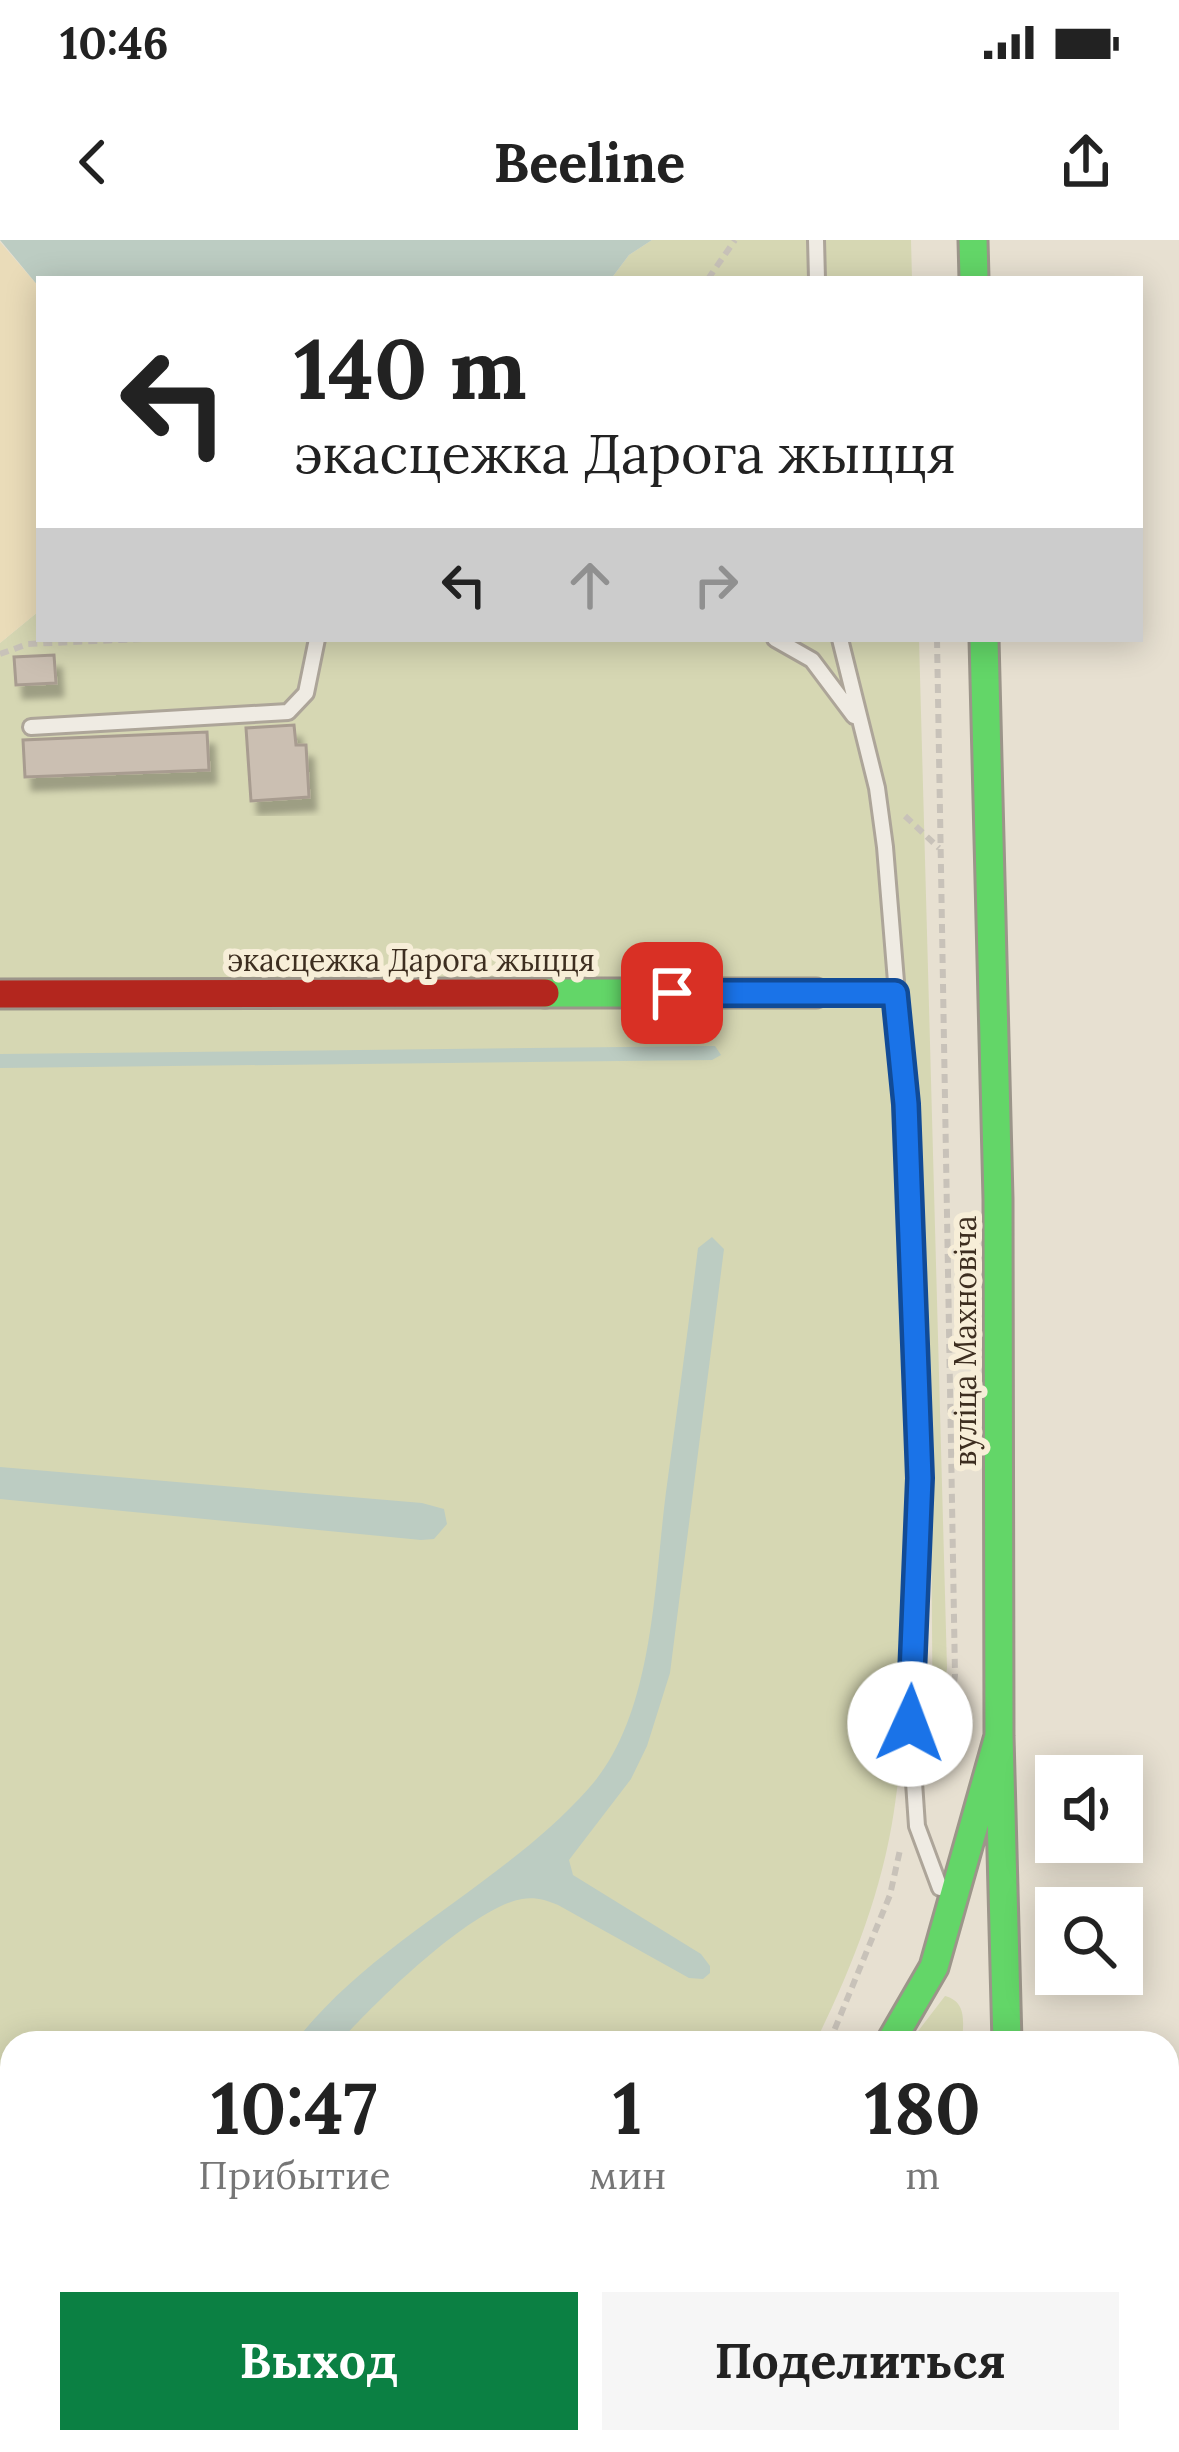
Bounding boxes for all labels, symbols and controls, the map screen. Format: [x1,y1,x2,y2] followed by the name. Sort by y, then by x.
[60,14,169,71] text: 10:46
[494,128,685,197] text: Beeline
[60,129,126,195] icon: back
[1053,129,1119,195] icon: share
[294,314,527,422] text: 140 m
[96,324,252,480] icon: left
[294,419,956,488] text: экасцежка Дарога жыцця
[431,552,497,618] icon: left
[557,552,623,618] icon: ahead
[683,552,749,618] icon: right
[227,941,595,979] street label: экасцежка Дарога жыцця
[621,942,723,1044] pin
[639,960,705,1026] icon: arrive
[946,1216,985,1466] street label: вуліца Махновіча
[847,1661,973,1787] position arrow
[1035,1755,1143,1995] map controls
[1035,1755,1143,1863] button: sound
[1035,1887,1143,1995] button: search
[211,2062,378,2154] text: 10:47
[613,2062,642,2154] text: 1
[865,2062,981,2154] text: 180
[198,2150,391,2200] text: Прибытие
[589,2150,666,2200] text: мин
[905,2150,940,2200] text: m
[60,2292,578,2430] button: Выход
[602,2292,1119,2430] button: Поделиться

